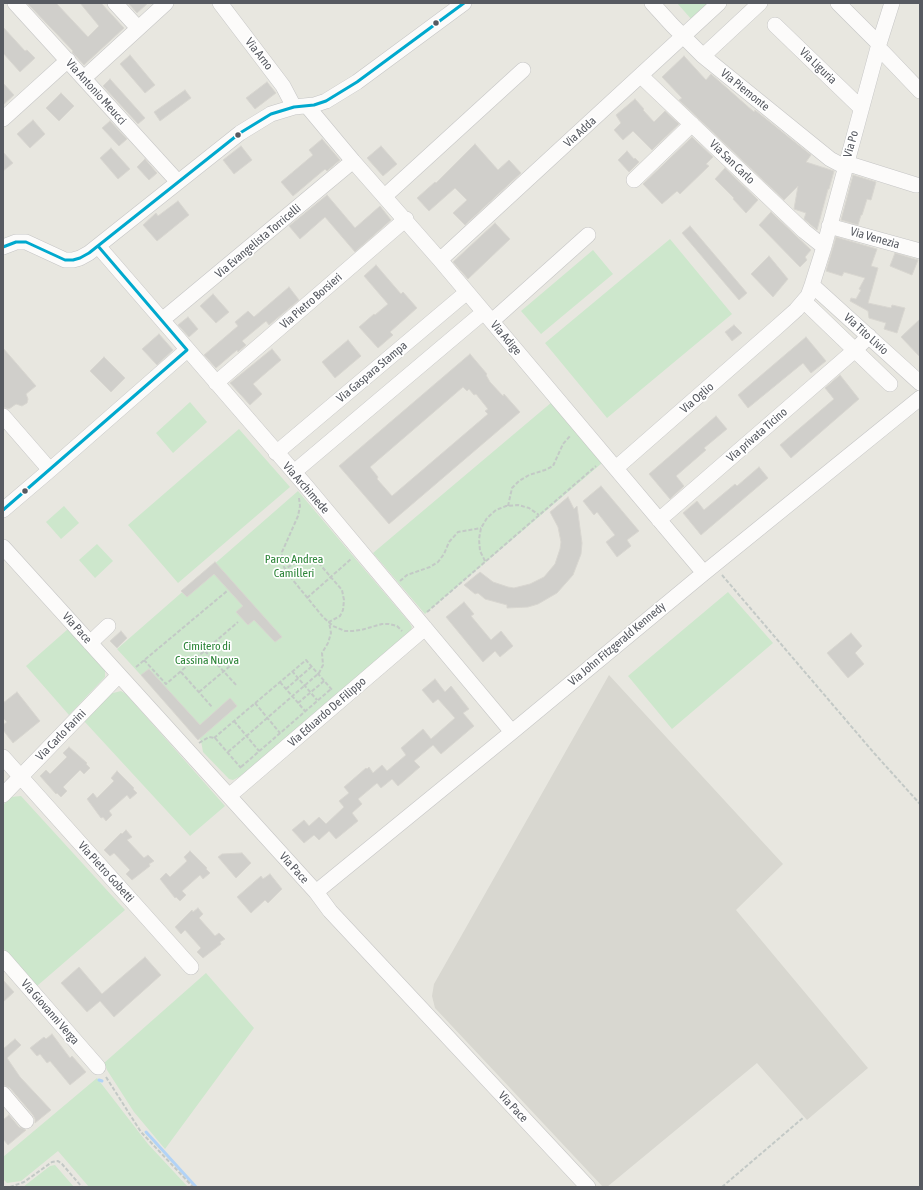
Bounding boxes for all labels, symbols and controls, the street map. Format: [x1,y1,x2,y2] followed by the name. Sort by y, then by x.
[431,18,441,28] unlabelled marker
[242,35,276,73] street label: Via Arno
[796,45,840,87] street label: Via Liguria
[63,56,129,128] street label: Via Antonio Meucci
[718,66,772,114] street label: Via Piemonte
[561,114,599,150] street label: Via Adda
[840,129,862,159] street label: Via Po
[233,130,243,140] unlabelled marker
[706,137,758,187] street label: Via San Carlo
[212,201,304,281] street label: Via Evangelista Torricelli
[849,224,901,252] street label: Via Venezia
[277,270,345,332] street label: Via Pietro Borsieri
[841,310,891,358] street label: Via Tito Livio
[487,318,525,358] street label: Via Adige
[334,338,410,406] street label: Via Gaspara Stampa
[677,380,717,416] street label: Via Oglio
[724,405,790,465] street label: Via privata Ticino
[280,459,332,517] street label: Via Archimede
[20,486,30,496] unlabelled marker
[265,552,323,580] park label: Parco Andrea Camilleri
[565,599,669,689] street label: Via John Fitzgerald Kennedy
[59,609,95,647] street label: Via Pace
[175,639,239,667] park label: Cimitero di Cassina Nuova
[285,674,369,750] street label: Via Eduardo De Filippo
[33,706,89,764] street label: Via Carlo Farini
[75,839,137,905] street label: Via Pietro Gobetti
[276,849,312,887] street label: Via Pace
[18,976,82,1048] street label: Via Giovanni Verga
[495,1089,531,1125] street label: Via Pace

